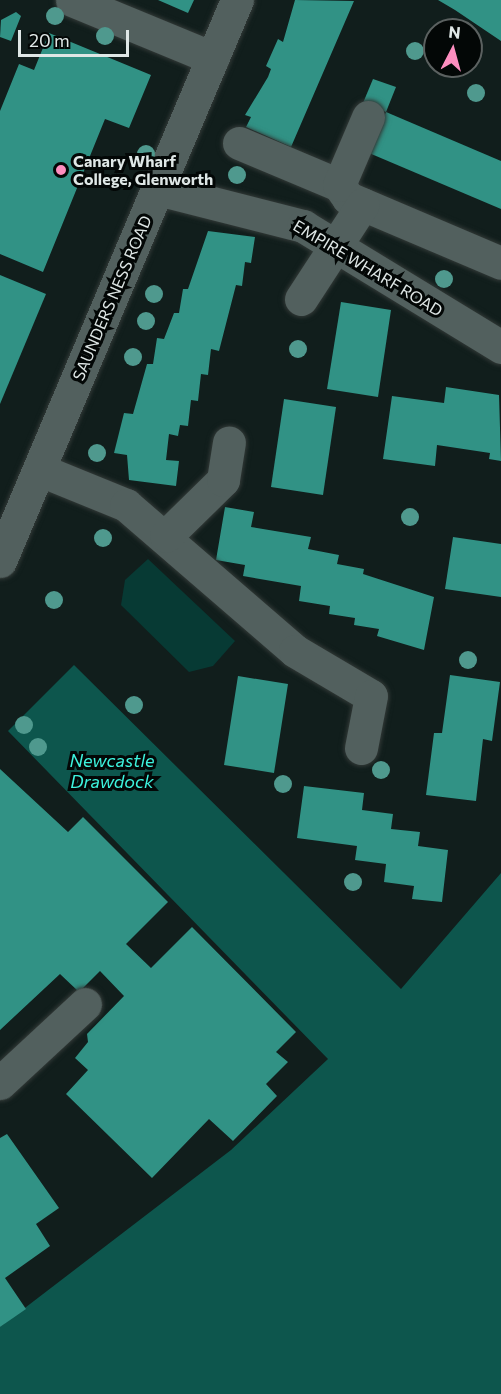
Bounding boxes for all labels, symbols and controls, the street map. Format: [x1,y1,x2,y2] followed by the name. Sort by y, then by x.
[21,18,132,56] scale bar
[423,18,483,78] north arrow
[448,22,462,42] text: N
[29,29,70,51] text: 20 m
[73,151,213,189] place label: Canary Wharf College, Glenworth
[54,163,68,177] marker: Canary Wharf College, Glenworth
[69,213,155,383] street label: SAUNDERS NESS ROAD
[290,216,446,320] street label: EMPIRE WHARF ROAD
[70,750,154,792] water label: Newcastle Drawdock

